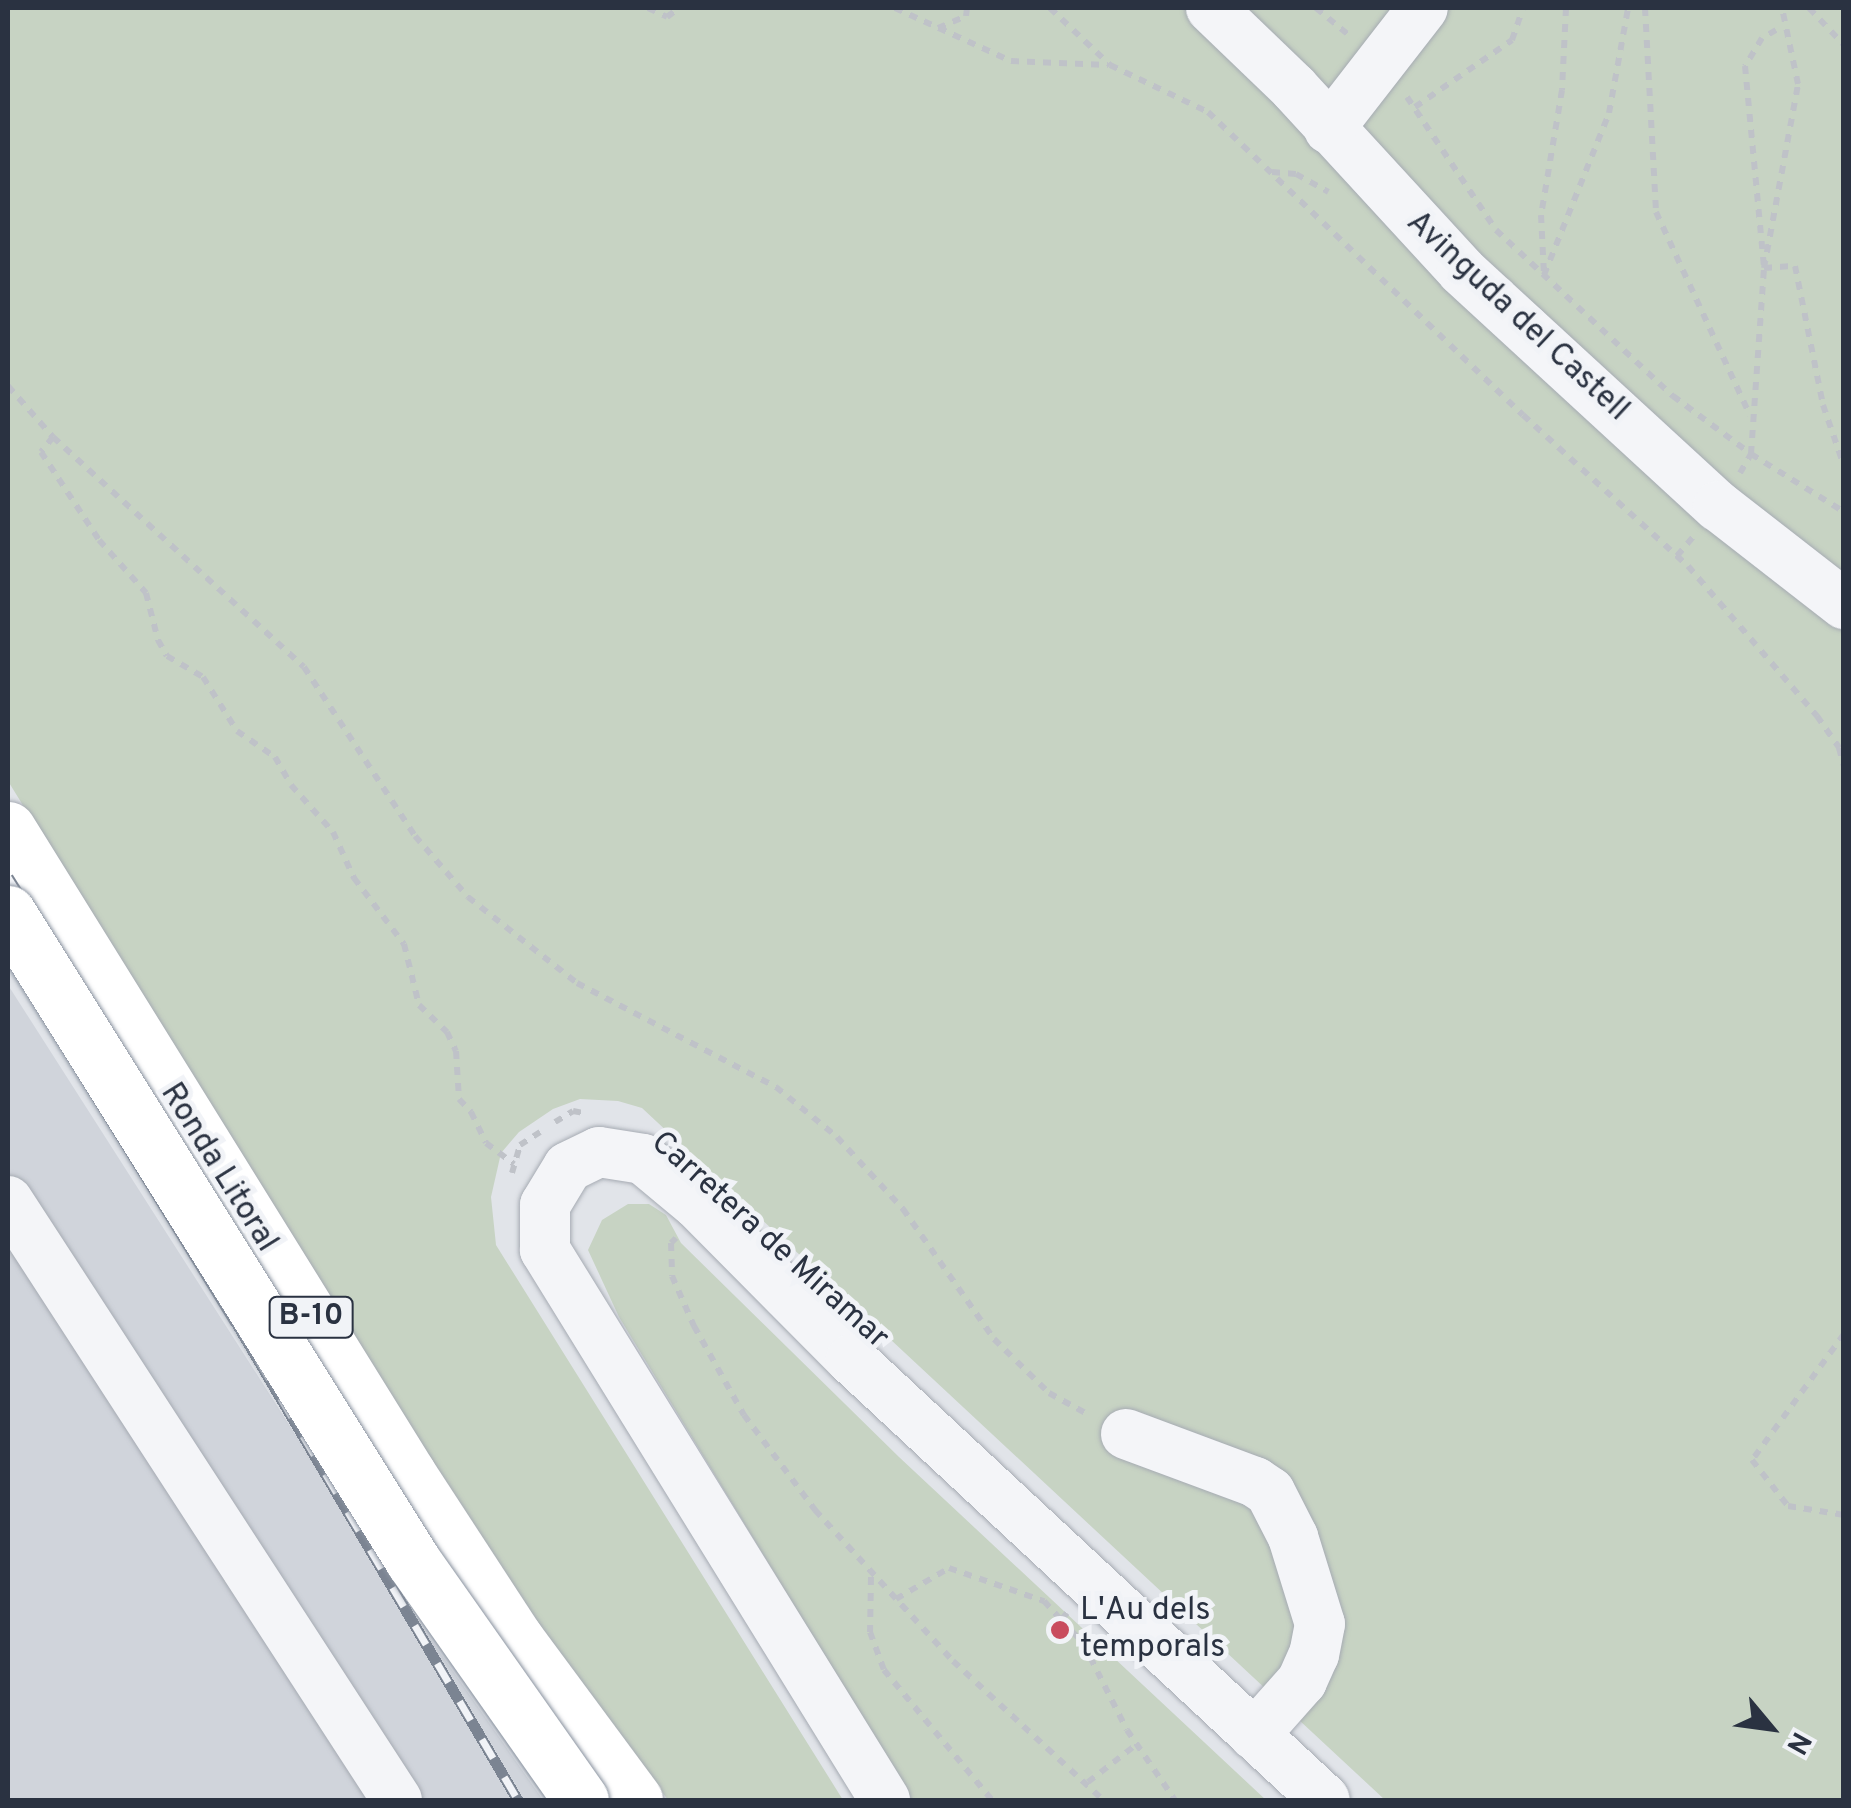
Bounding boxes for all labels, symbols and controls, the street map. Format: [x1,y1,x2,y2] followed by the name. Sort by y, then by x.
[1398,204,1636,430] street label: Avinguda del Castell
[151,1077,285,1259] street label: Ronda Litoral
[642,1124,896,1358] street label: Carretera de Miramar
[268,1292,354,1342] road number: B-10
[1080,1593,1225,1668] place label: L'Au dels temporals
[1049,1619,1071,1641] marker: L'Au dels temporals
[1721,1678,1821,1778] north arrow
[1777,1725,1818,1760] text: N

